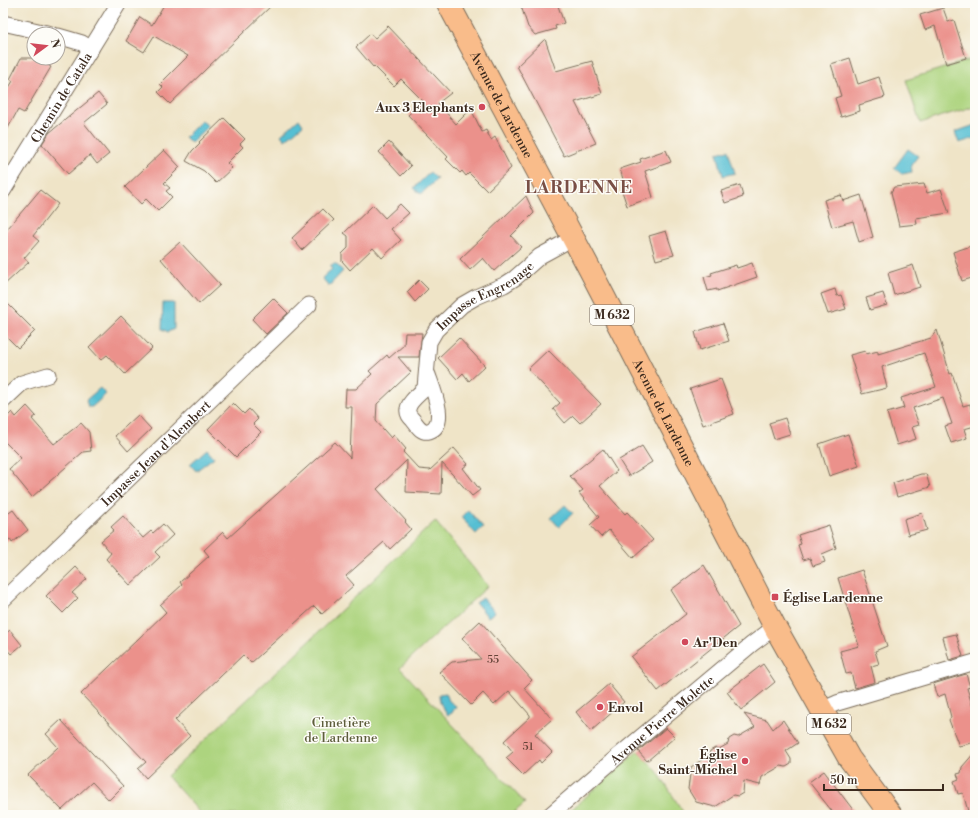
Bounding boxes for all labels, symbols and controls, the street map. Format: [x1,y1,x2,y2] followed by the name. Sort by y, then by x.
[26,26,66,66] north arrow
[47,38,63,50] text: N
[466,48,536,162] street label: Avenue de Lardenne
[28,49,96,146] street label: Chemin de Catala
[374,100,474,116] place label: Aux 3 Elephants
[477,102,487,112] marker: Aux 3 Elephants
[525,177,633,199] district label: LARDENNE
[434,258,538,334] street label: Impasse Engrenage
[590,305,634,325] road number: M 632
[628,356,698,470] street label: Avenue de Lardenne
[98,397,215,510] street label: Impasse Jean d'Alembert
[783,589,883,606] place label: Église Lardenne
[770,592,780,602] marker: Église Lardenne
[692,635,737,651] place label: Ar'Den
[680,637,690,647] marker: Ar'Den
[487,653,499,667] house number: 55
[606,672,718,769] street label: Avenue Pierre Molette
[608,700,644,716] place label: Envol
[595,702,605,712] marker: Envol
[807,714,851,734] road number: M 632
[304,715,378,746] park label: Cimetière de Lardenne
[523,740,534,754] house number: 51
[659,746,738,778] place label: Église Saint-Michel
[740,756,750,766] marker: Église Saint-Michel
[824,766,943,792] scale bar
[830,773,858,788] text: 50 m

